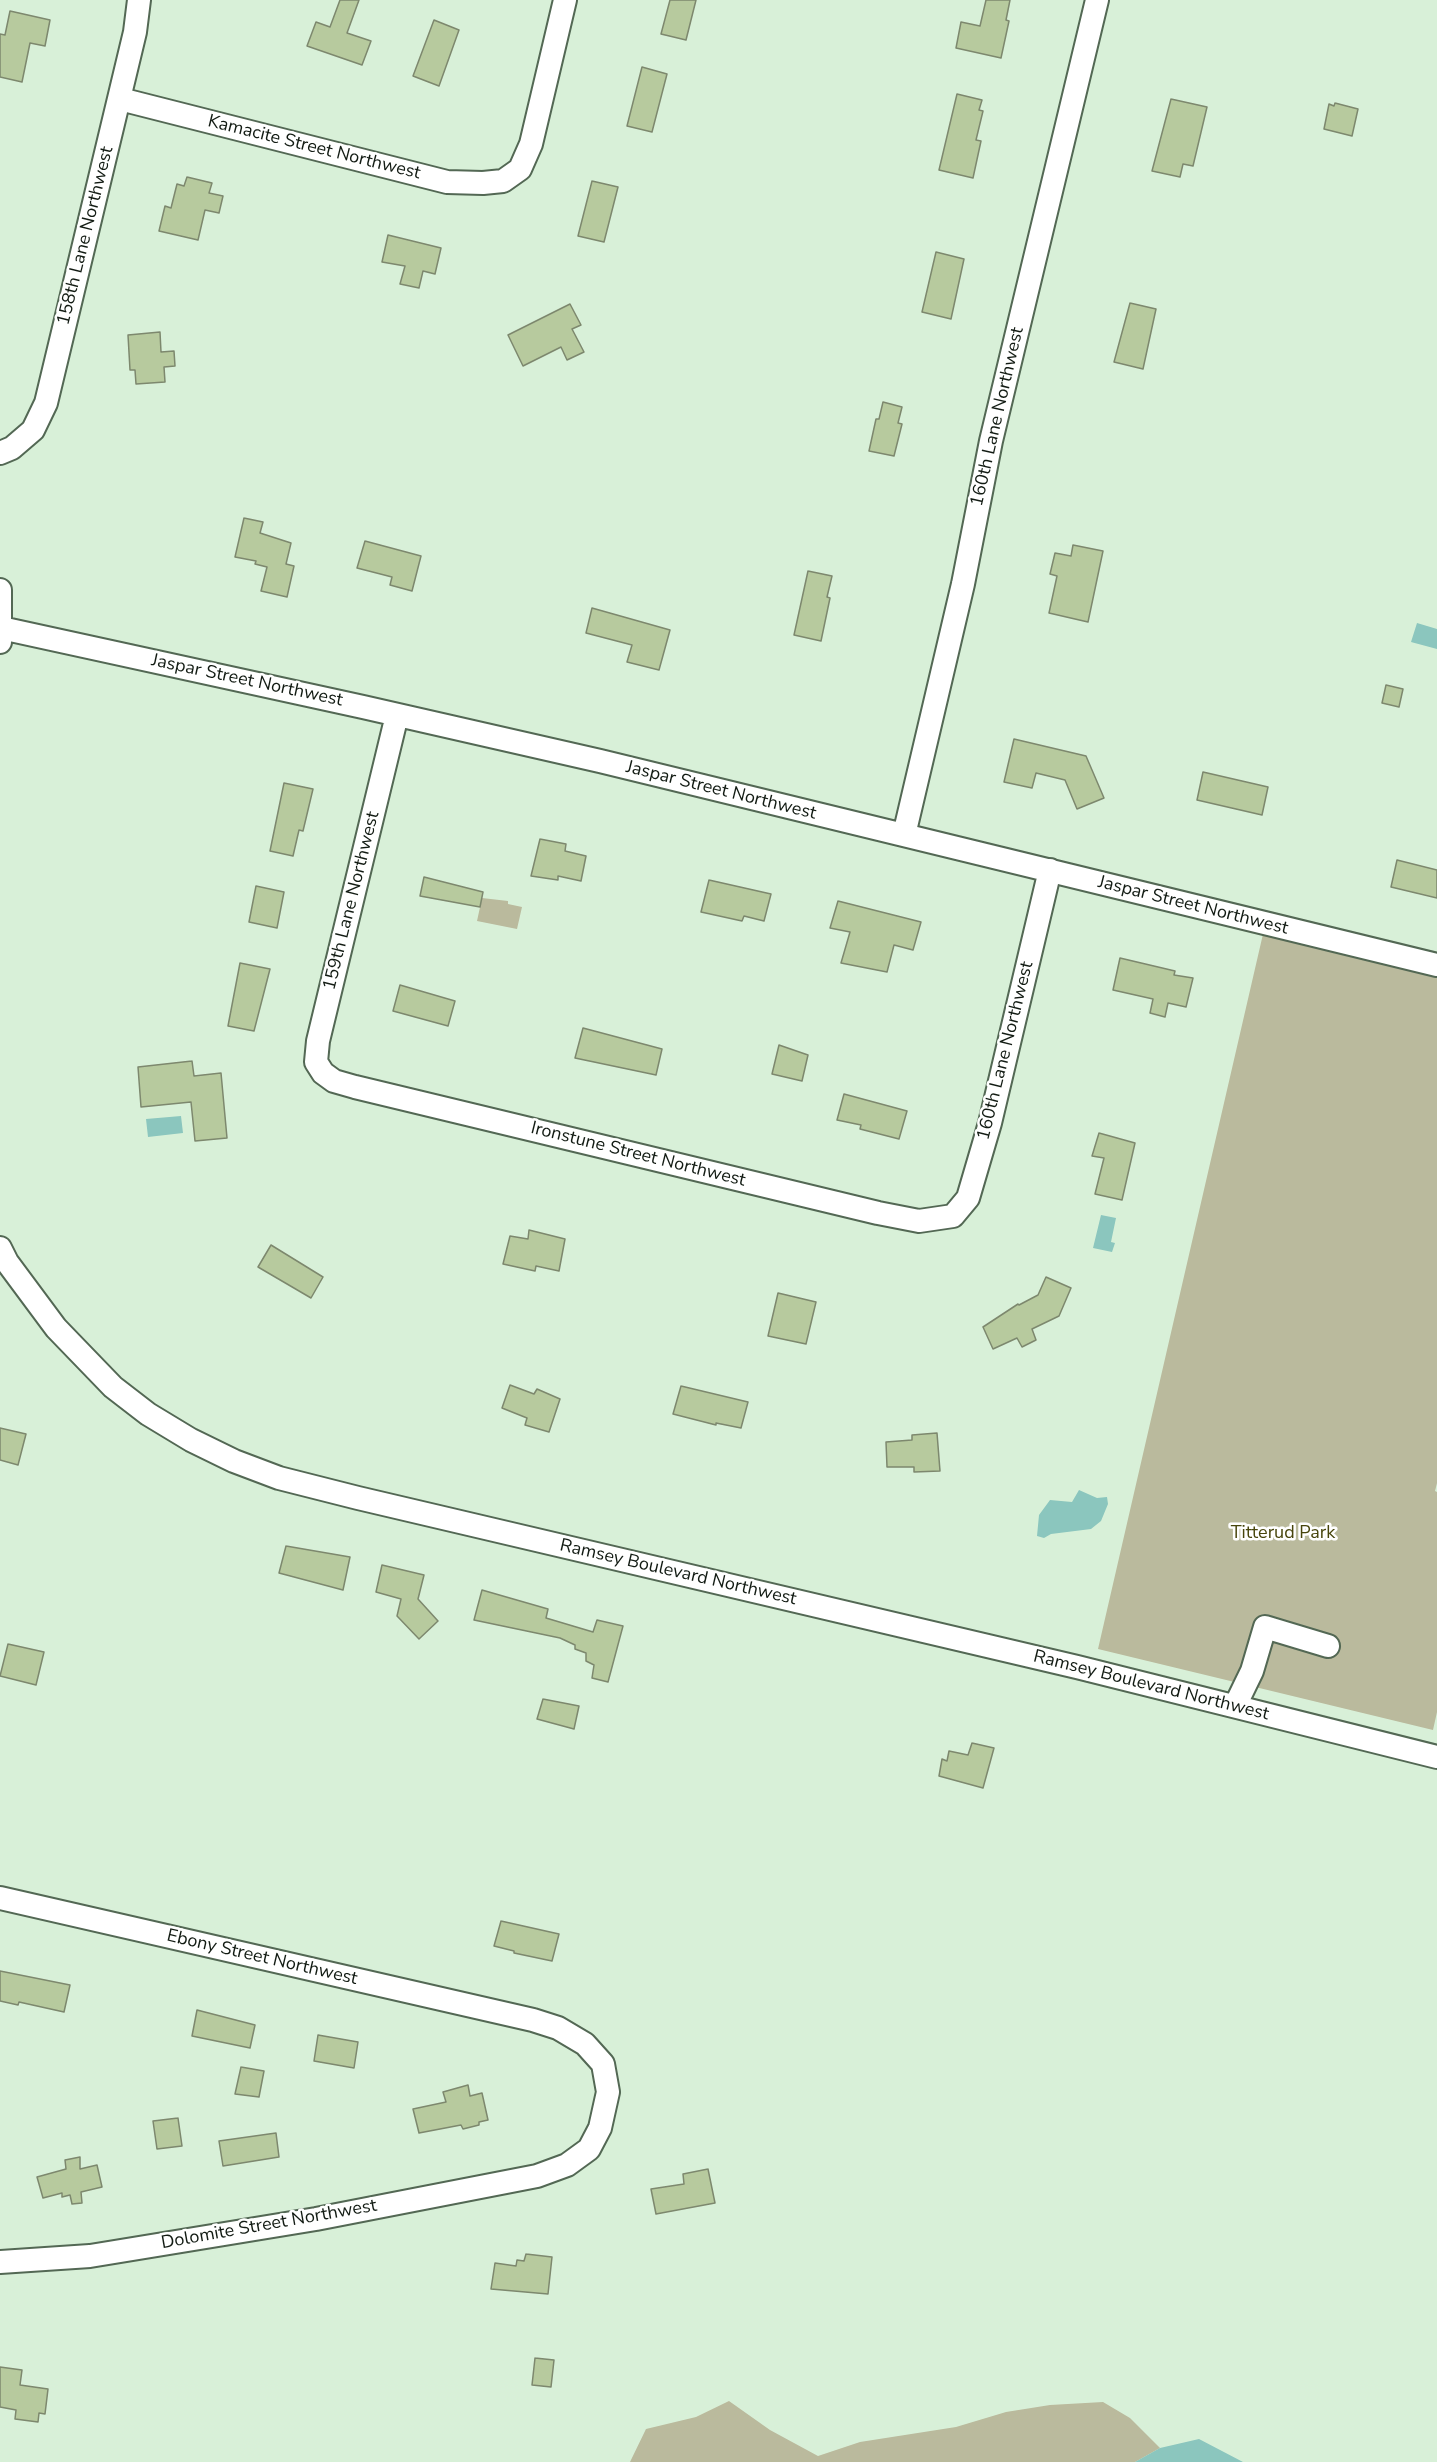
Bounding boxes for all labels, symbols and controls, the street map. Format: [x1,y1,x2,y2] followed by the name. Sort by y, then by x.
[205,111,423,185] street label: Kamacite Street Northwest
[53,144,119,328] street label: 158th Lane Northwest
[967,325,1029,509] street label: 160th Lane Northwest
[149,650,345,712] street label: Jaspar Street Northwest
[624,757,818,825] street label: Jaspar Street Northwest
[319,809,385,993] street label: 159th Lane Northwest
[1096,872,1290,940] street label: Jaspar Street Northwest
[973,959,1039,1143] street label: 160th Lane Northwest
[528,1118,748,1192] street label: Ironstune Street Northwest
[1231,1523,1335,1545] park label: Titterud Park
[558,1535,798,1611] street label: Ramsey Boulevard Northwest
[1031,1646,1271,1726] street label: Ramsey Boulevard Northwest
[165,1926,359,1990] street label: Ebony Street Northwest
[160,2195,378,2255] street label: Dolomite Street Northwest

